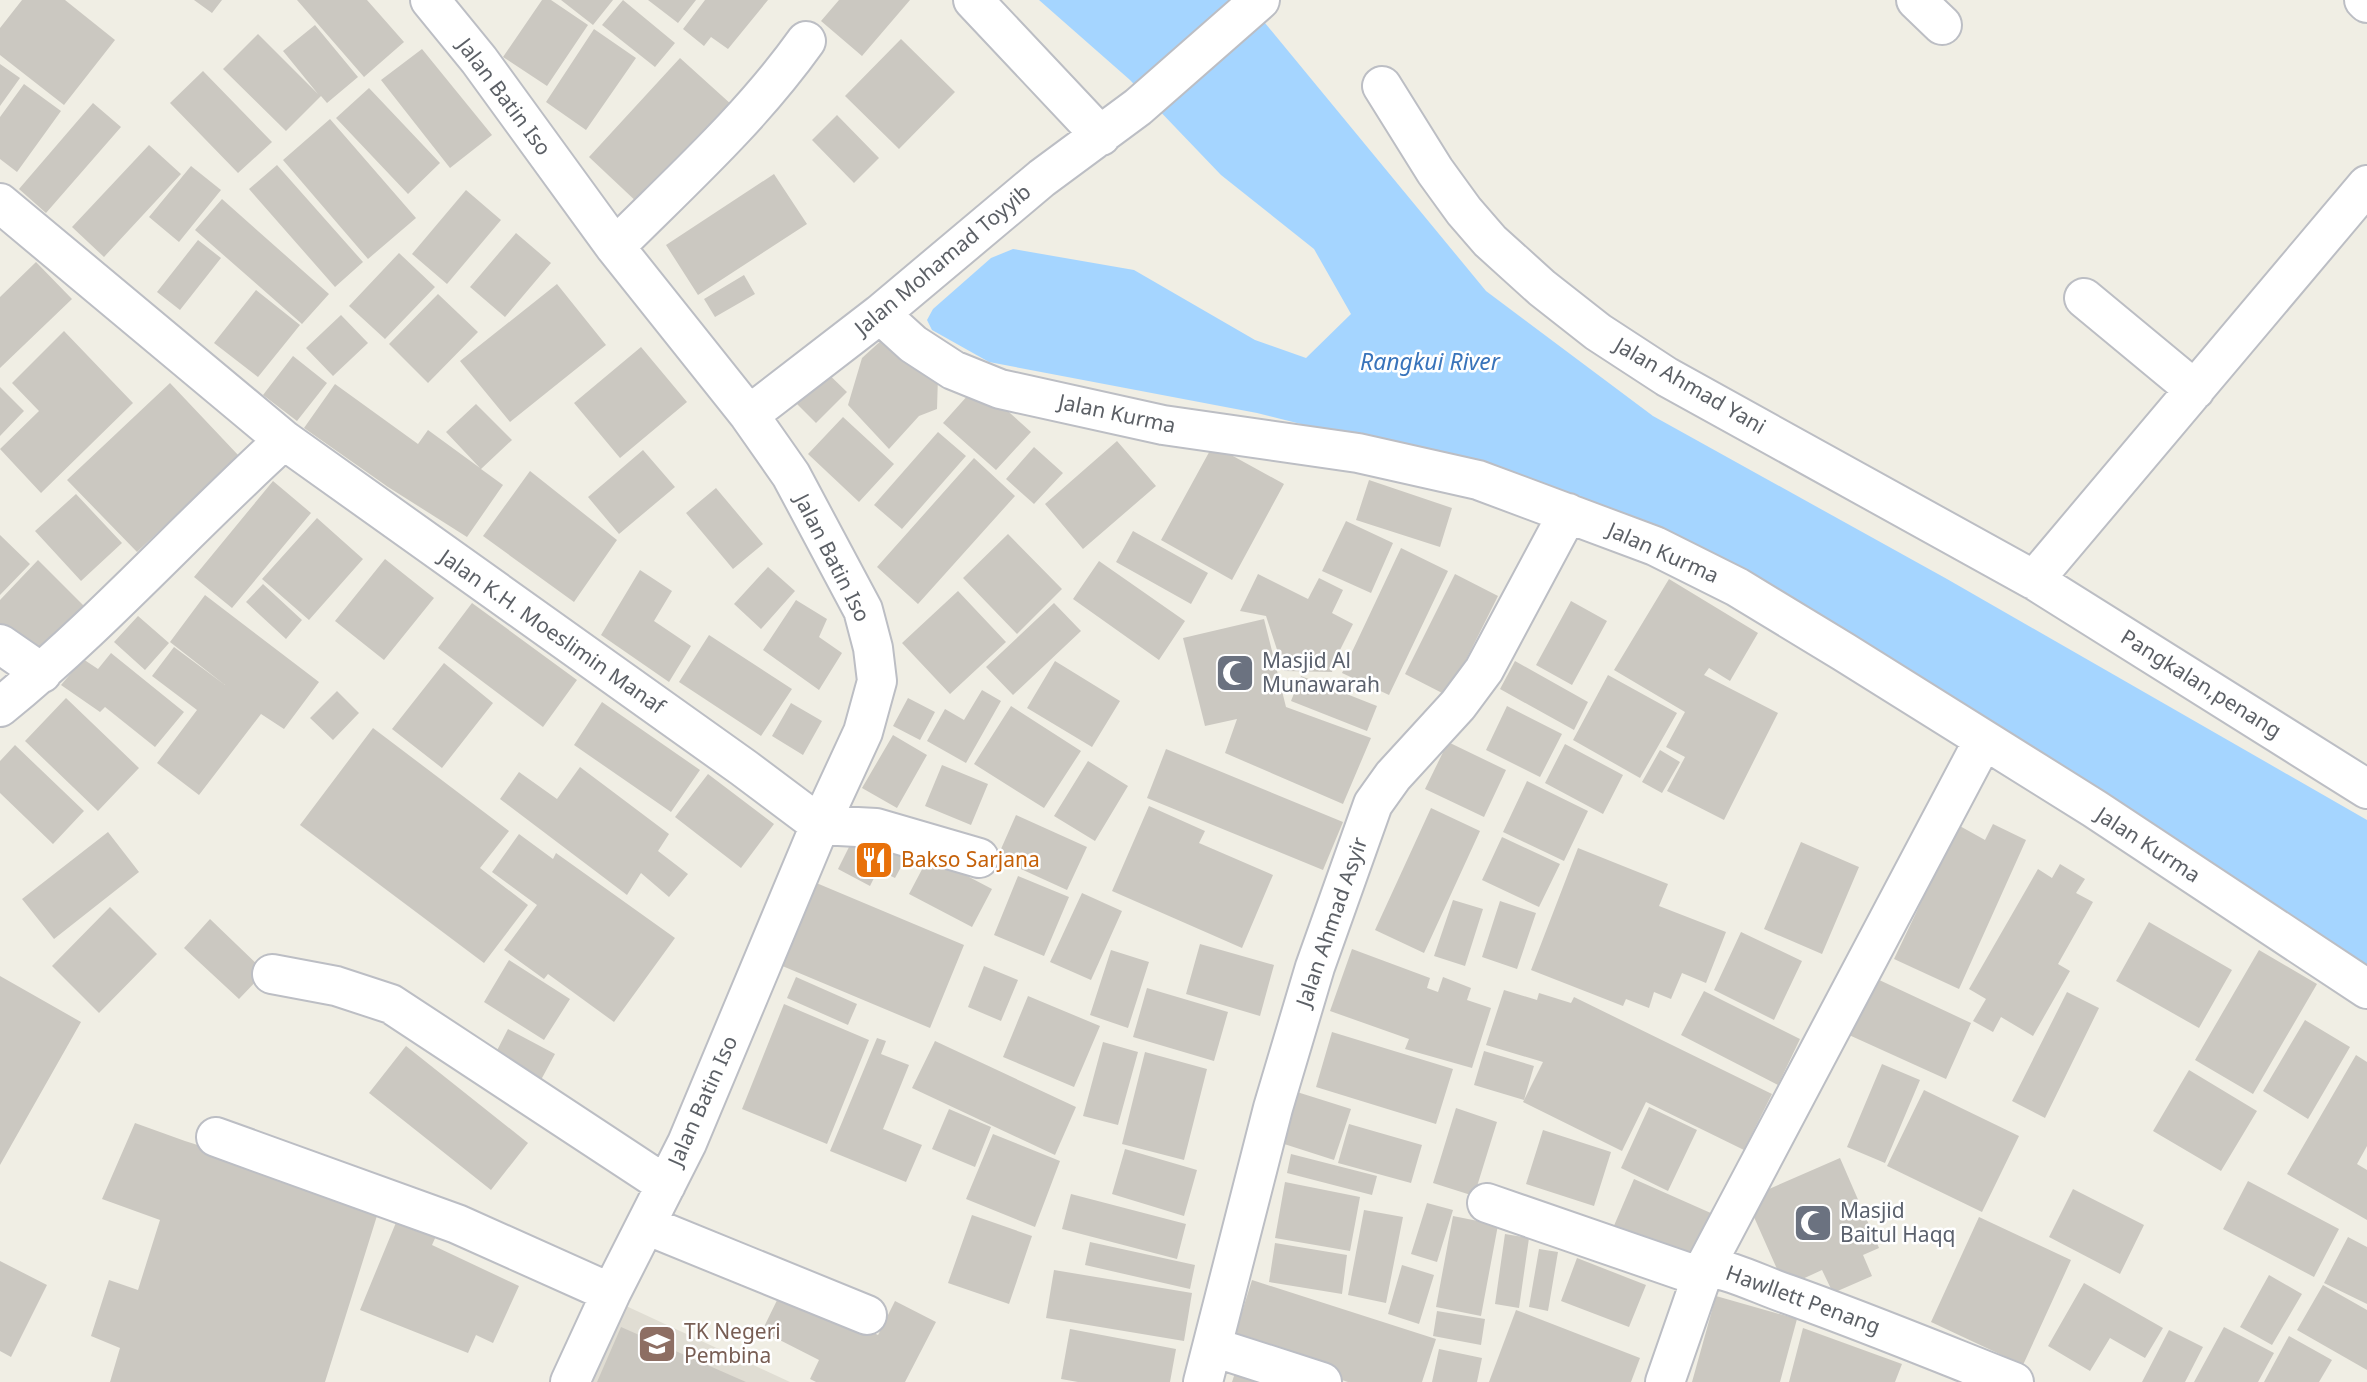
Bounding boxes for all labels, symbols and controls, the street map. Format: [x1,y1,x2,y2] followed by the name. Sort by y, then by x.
[450,31,558,161] street label: Jalan Batin Iso
[847,177,1036,342] street label: Jalan Mohamad Toyyib
[1608,329,1771,440] street label: Jalan Ahmad Yani
[1360,345,1501,377] water label: Rangkui River
[1054,387,1178,439] street label: Jalan Kurma
[788,487,877,626] street label: Jalan Batin Iso
[1601,514,1724,589] street label: Jalan Kurma
[433,541,672,721] street label: Jalan K.H. Moeslimin Manaf
[2116,622,2287,744] street label: Pangkalan,penang
[1262,646,1380,698] place label: Masjid Al Munawarah
[1214,652,1256,694] mosque icon: Masjid Al Munawarah
[2089,799,2206,888] street label: Jalan Kurma
[1288,833,1373,1012] street label: Jalan Ahmad Asyir
[853,839,895,881] restaurant icon: Bakso Sarjana
[901,845,1040,873] place label: Bakso Sarjana
[660,1031,743,1172] street label: Jalan Batin Iso
[1840,1196,1955,1248] place label: Masjid Baitul Haqq
[1792,1202,1834,1244] mosque icon: Masjid Baitul Haqq
[1722,1258,1884,1340] street label: Hawllett Penang
[684,1317,781,1369] place label: TK Negeri Pembina
[636,1323,678,1365] school or university icon: TK Negeri Pembina

